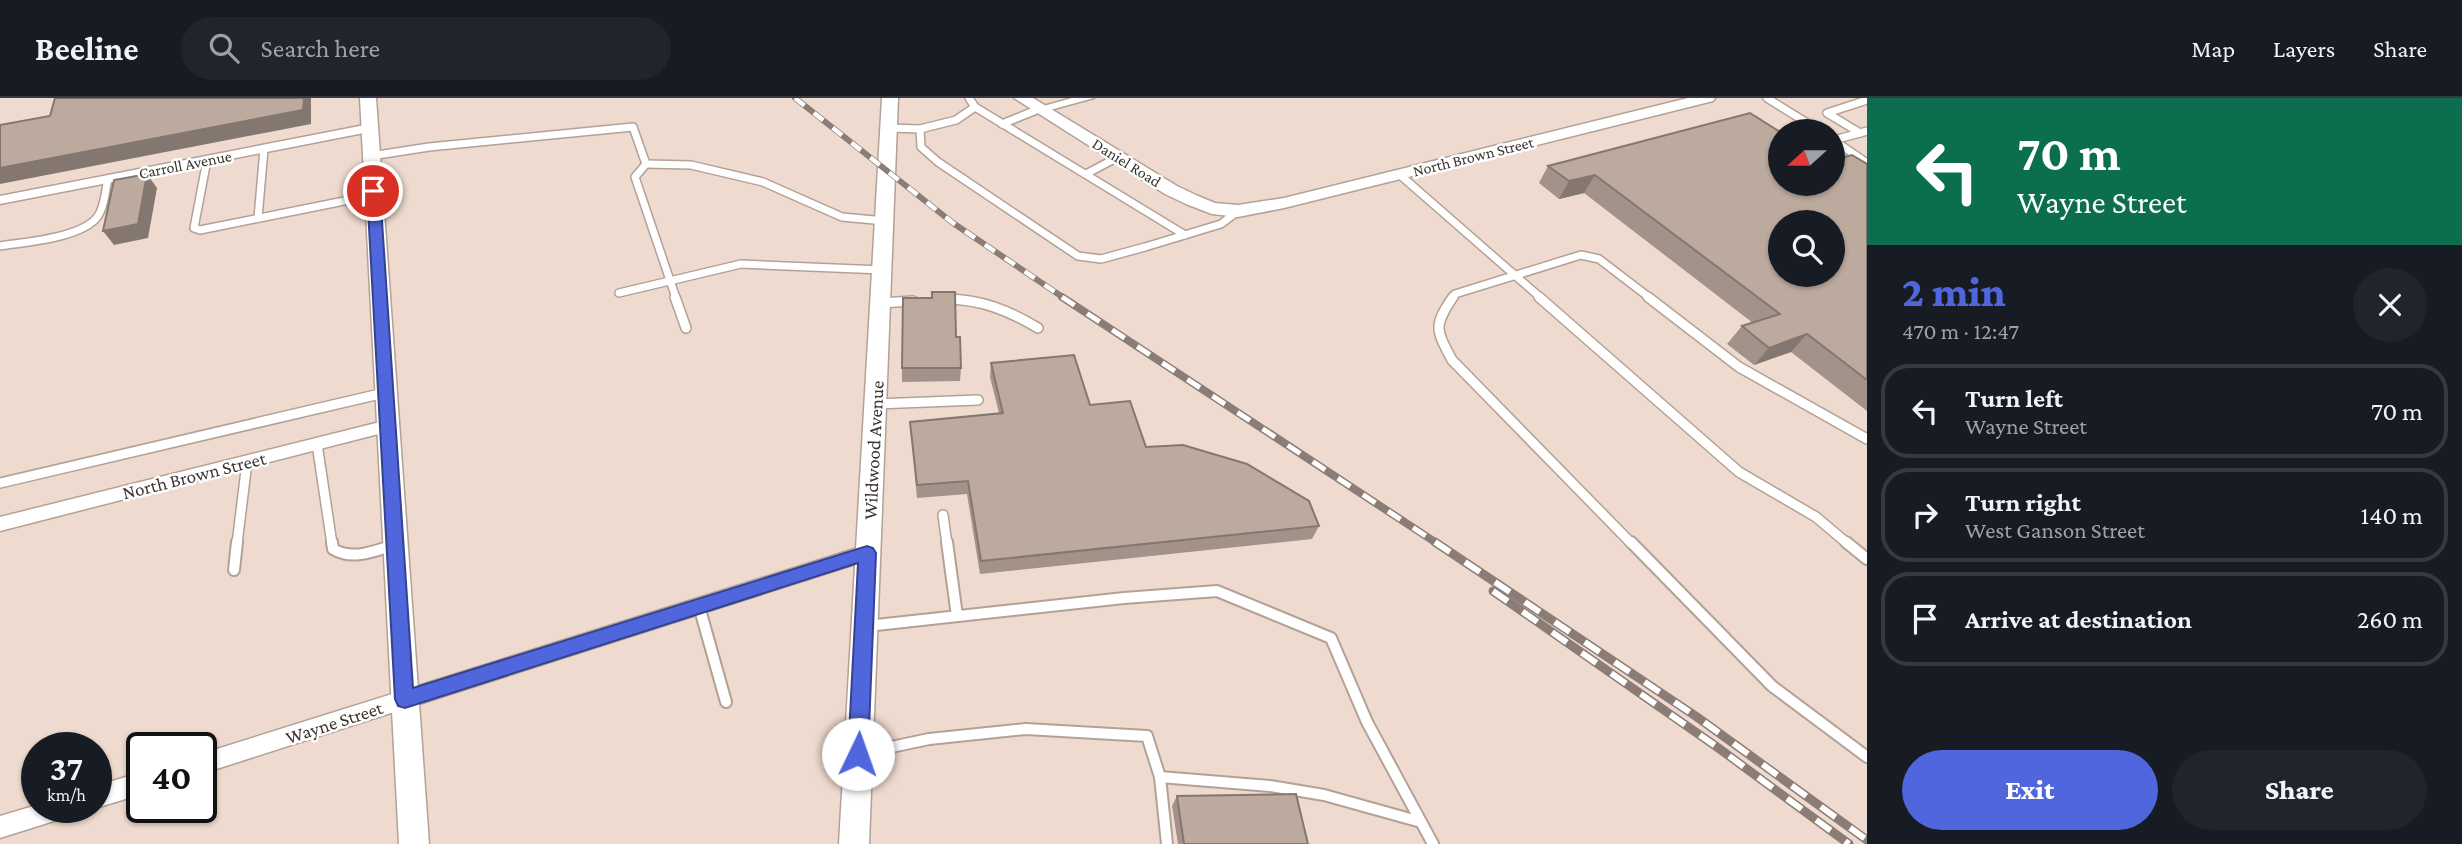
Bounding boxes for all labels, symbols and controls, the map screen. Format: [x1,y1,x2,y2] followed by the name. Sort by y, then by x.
[181,17,671,80] search box
[205,29,243,67] icon: search
[35,30,139,67] text: Beeline
[261,34,380,63] text: Search here
[2191,35,2235,62] text: Map
[2273,35,2335,62] text: Layers
[2373,35,2427,62] text: Share
[1768,119,1844,196] north arrow
[1768,119,1845,287] map controls
[1902,126,1993,217] icon: left
[2017,126,2121,181] text: 70 m
[1411,133,1536,180] street label: North Brown Street
[1089,135,1165,190] street label: Daniel Road
[137,147,233,182] street label: Carroll Avenue
[343,161,403,221] pin
[354,172,392,210] icon: arrive
[2017,184,2187,220] text: Wayne Street
[1768,210,1845,287] button: search
[1902,268,2006,315] text: 2 min
[2353,268,2427,342] button: close
[1902,318,2019,344] text: 470 m · 12:47
[859,380,888,520] street label: Wildwood Avenue
[1965,384,2063,413] text: Turn left
[1906,392,1944,430] icon: left
[2371,397,2423,426] text: 70 m
[1965,413,2087,439] text: Wayne Street
[120,447,269,503] street label: North Brown Street
[1965,488,2081,517] text: Turn right
[1906,496,1944,534] icon: right
[2361,501,2423,530] text: 140 m
[1965,517,2145,543] text: West Ganson Street
[1906,600,1944,638] icon: arrive
[1965,605,2192,634] text: Arrive at destination
[2357,605,2423,634] text: 260 m
[283,697,386,748] street label: Wayne Street
[821,717,895,791] position arrow
[126,732,217,823] speed limit sign: 40
[50,749,83,788] text: 37
[1902,750,2158,830] button: Exit
[2172,750,2427,830] button: Share
[47,785,86,805] text: km/h

